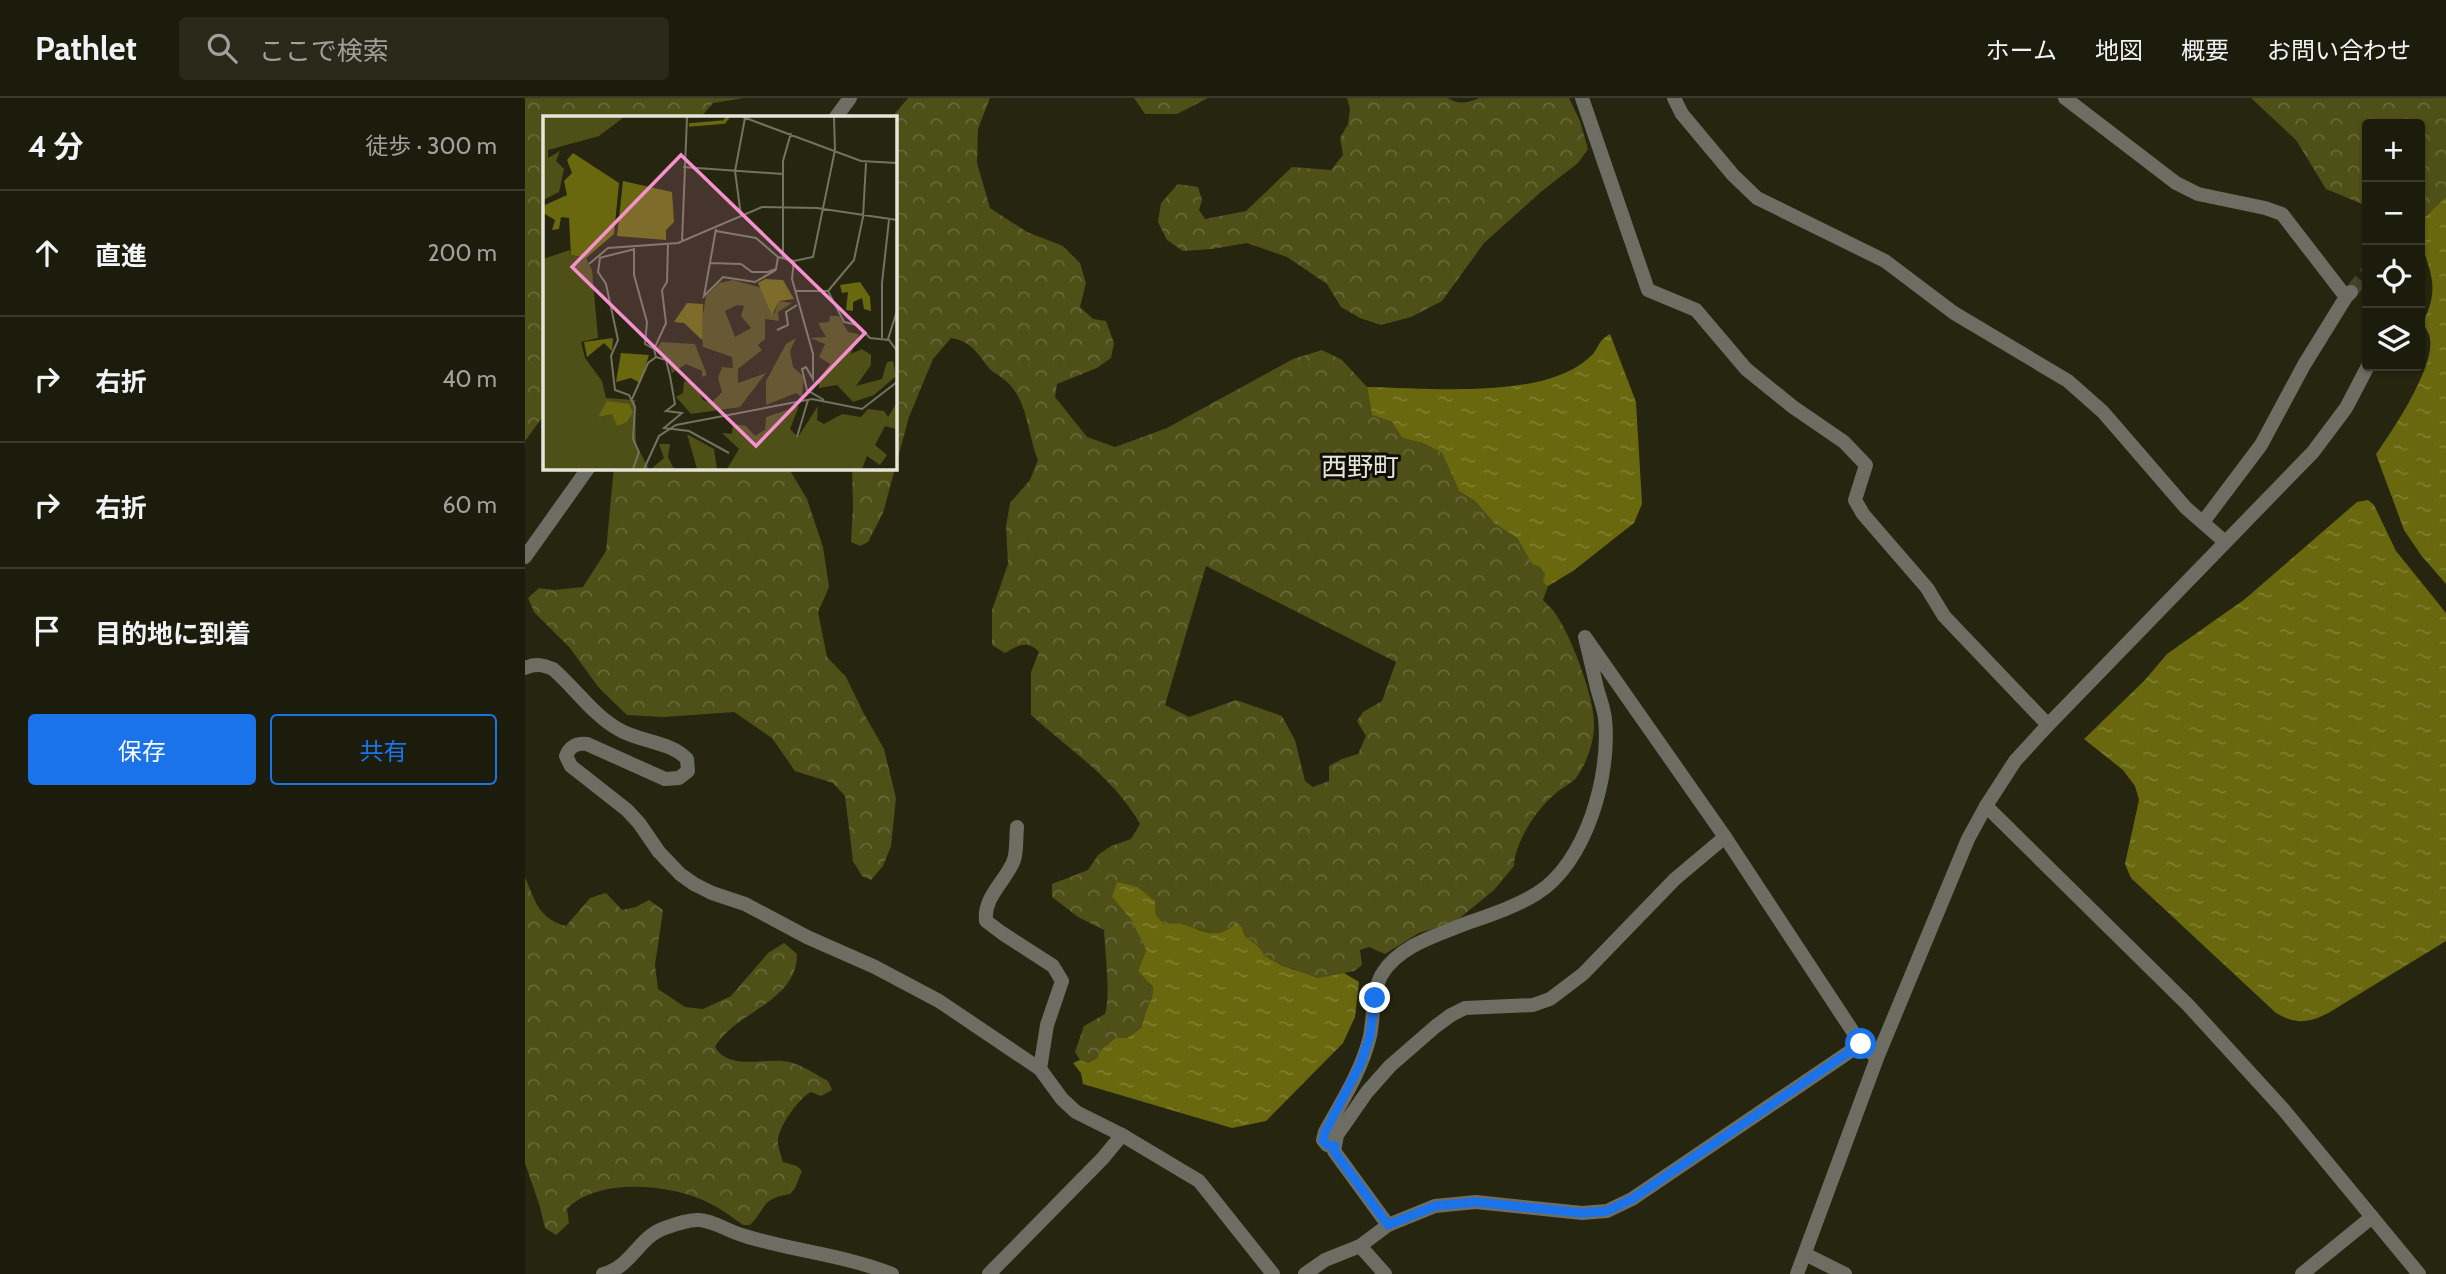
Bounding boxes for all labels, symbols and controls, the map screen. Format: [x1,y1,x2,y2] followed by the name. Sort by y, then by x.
[179,17,669,80] search box
[35,28,137,68] text: Pathlet
[203,29,241,67] icon: search
[259,35,389,67] text: ここで検索
[1986,36,2057,65] text: ホーム
[2095,36,2143,65] text: 地図
[2181,36,2229,65] text: 概要
[2267,36,2411,65] text: お問い合わせ
[543,116,896,469] inset map
[2362,119,2425,371] map controls
[2362,119,2425,182] button: +
[28,128,83,165] text: 4 分
[365,132,497,160] text: 徒歩 · 300 m
[2362,182,2425,245] button: −
[28,234,66,272] icon: ahead
[427,239,497,267] text: 200 m
[95,240,147,272] text: 直進
[2362,245,2425,308] button: locate
[2362,308,2425,371] button: layers
[28,360,66,398] icon: right
[442,365,497,393] text: 40 m
[95,366,147,398] text: 右折
[1321,451,1399,483] district label: 西野町
[28,486,66,524] icon: right
[443,491,497,519] text: 60 m
[95,492,147,524] text: 右折
[28,612,66,650] icon: arrive
[95,618,251,650] text: 目的地に到着
[28,714,256,785] button: 保存
[270,714,497,785] button: 共有
[1359,982,1390,1013] route end
[1845,1028,1876,1059] route start

